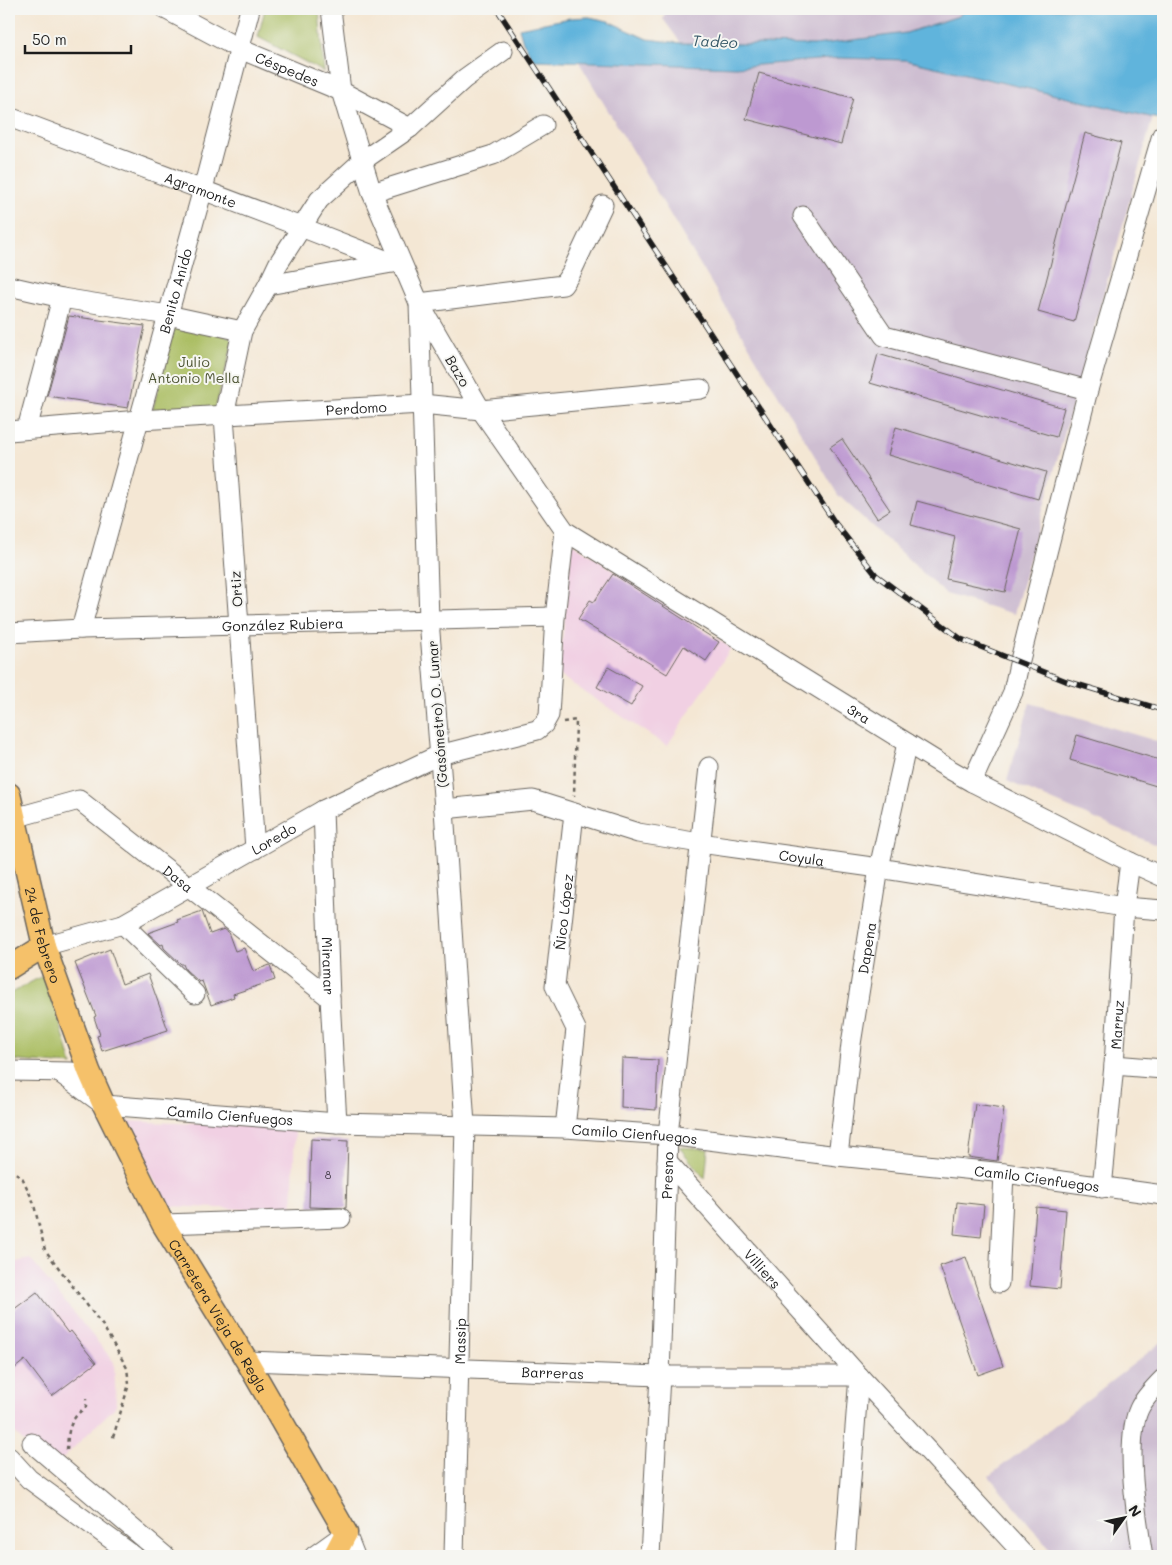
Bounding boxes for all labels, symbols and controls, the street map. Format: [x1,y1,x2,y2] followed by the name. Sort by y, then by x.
[25,22,131,54] scale bar
[32,29,67,49] text: 50 m
[692,30,738,52] water label: Tadeo
[252,47,322,90] street label: Céspedes
[162,167,240,211] street label: Agramonte
[154,246,196,335] street label: Benito Anido
[148,352,240,387] park label: Julio Antonio Mella
[441,352,475,390] street label: Bazo
[325,397,387,419] street label: Perdomo
[225,570,247,608] street label: Ortiz
[222,613,344,635] street label: González Rubiera
[422,640,452,788] street label: (Gasómetro) O. Lunar
[844,699,874,728] street label: 3ra
[247,818,299,859] street label: Loredo
[778,845,826,870] street label: Coyula
[159,860,198,896] street label: Dasa
[550,873,577,951] street label: Ñico López
[21,885,66,985] street label: 24 de Febrero
[853,921,880,975] street label: Dapena
[318,936,339,995] street label: Miramar
[1106,999,1128,1050] street label: Marruz
[167,1100,294,1129] street label: Camilo Cienfuegos
[571,1119,699,1148] street label: Camilo Cienfuegos
[656,1152,677,1199] street label: Presno
[973,1161,1101,1196] street label: Camilo Cienfuegos
[325,1167,332,1182] house number: 8
[165,1235,273,1396] street label: Carretera Vieja de Regla
[740,1244,786,1292] street label: Villiers
[449,1318,470,1365] street label: Massip
[521,1361,584,1383] street label: Barreras
[1100,1492,1150,1542] north arrow
[1124,1501,1146,1520] text: N

